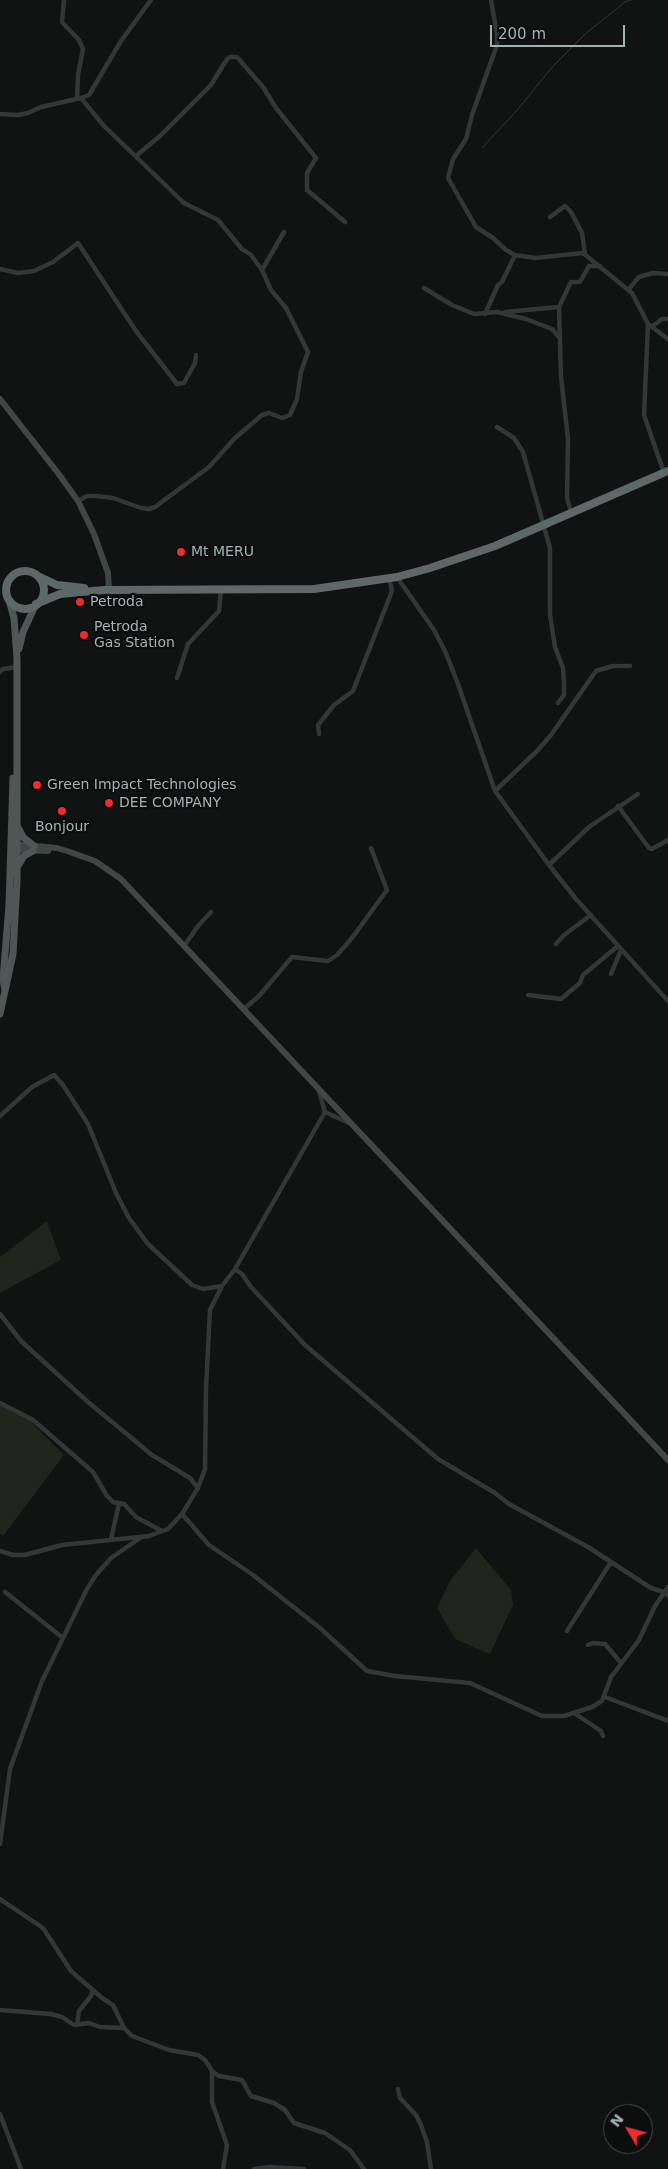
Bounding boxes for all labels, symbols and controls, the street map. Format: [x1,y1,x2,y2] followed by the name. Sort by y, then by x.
[493,15,628,47] scale bar
[498,25,546,43] text: 200 m
[191,544,254,560] place label: Mt MERU
[175,546,187,558] marker: Mt MERU
[90,594,144,610] place label: Petroda
[74,596,86,608] marker: Petroda
[94,619,175,652] place label: Petroda Gas Station
[78,629,90,641] marker: Petroda Gas Station
[47,777,237,793] place label: Green Impact Technologies
[31,779,43,791] marker: Green Impact Technologies
[119,795,221,811] place label: DEE COMPANY
[103,797,115,809] marker: DEE COMPANY
[56,805,68,817] marker: Bonjour
[35,819,89,835] place label: Bonjour
[603,2104,653,2154] north arrow
[607,2111,627,2130] text: N

